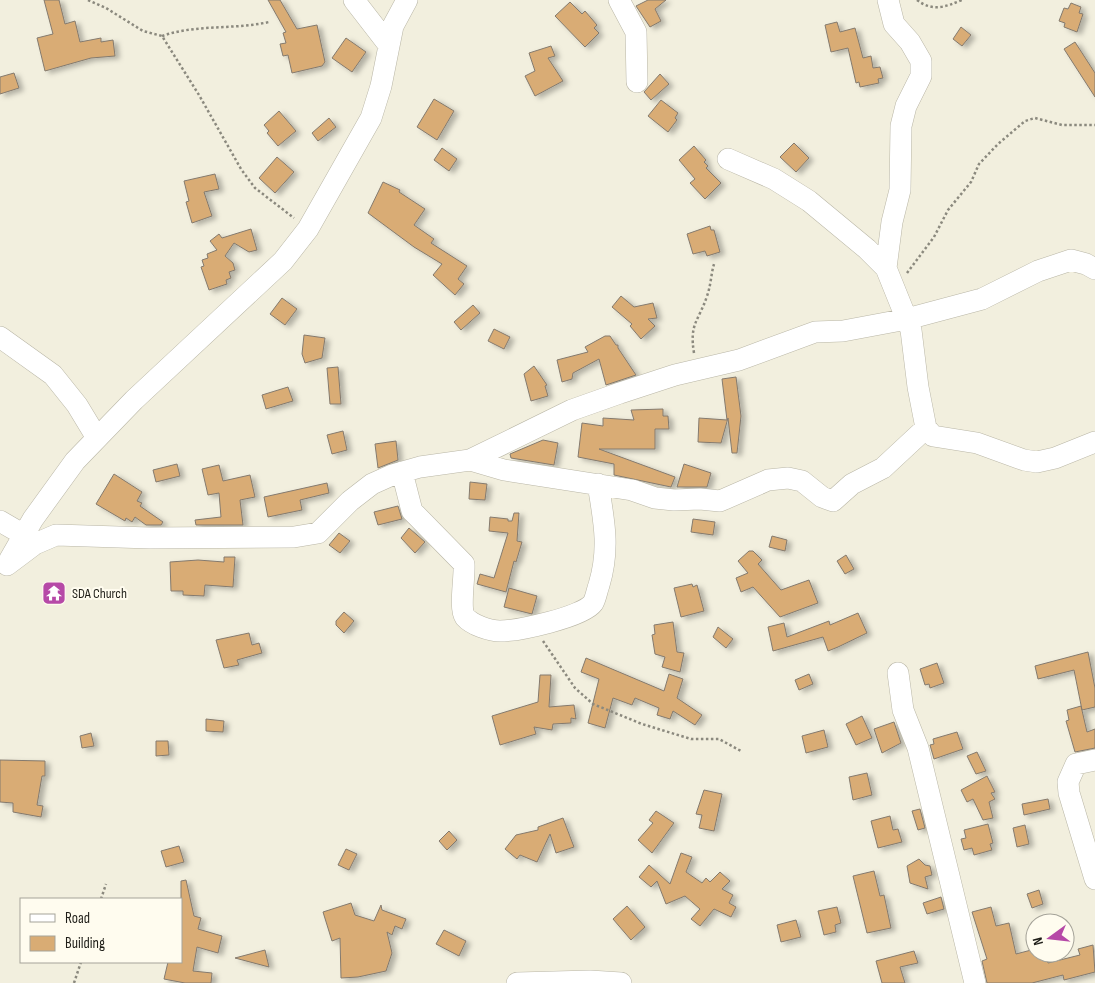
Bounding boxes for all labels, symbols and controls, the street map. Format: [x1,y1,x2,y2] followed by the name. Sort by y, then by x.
[41,580,67,606] temple icon: SDA Church
[72,585,127,602] place label: SDA Church
[20,898,182,963] legend
[65,909,90,928] text: Road
[1025,913,1075,963] north arrow
[65,934,105,953] text: Building
[1029,935,1047,947] text: N

